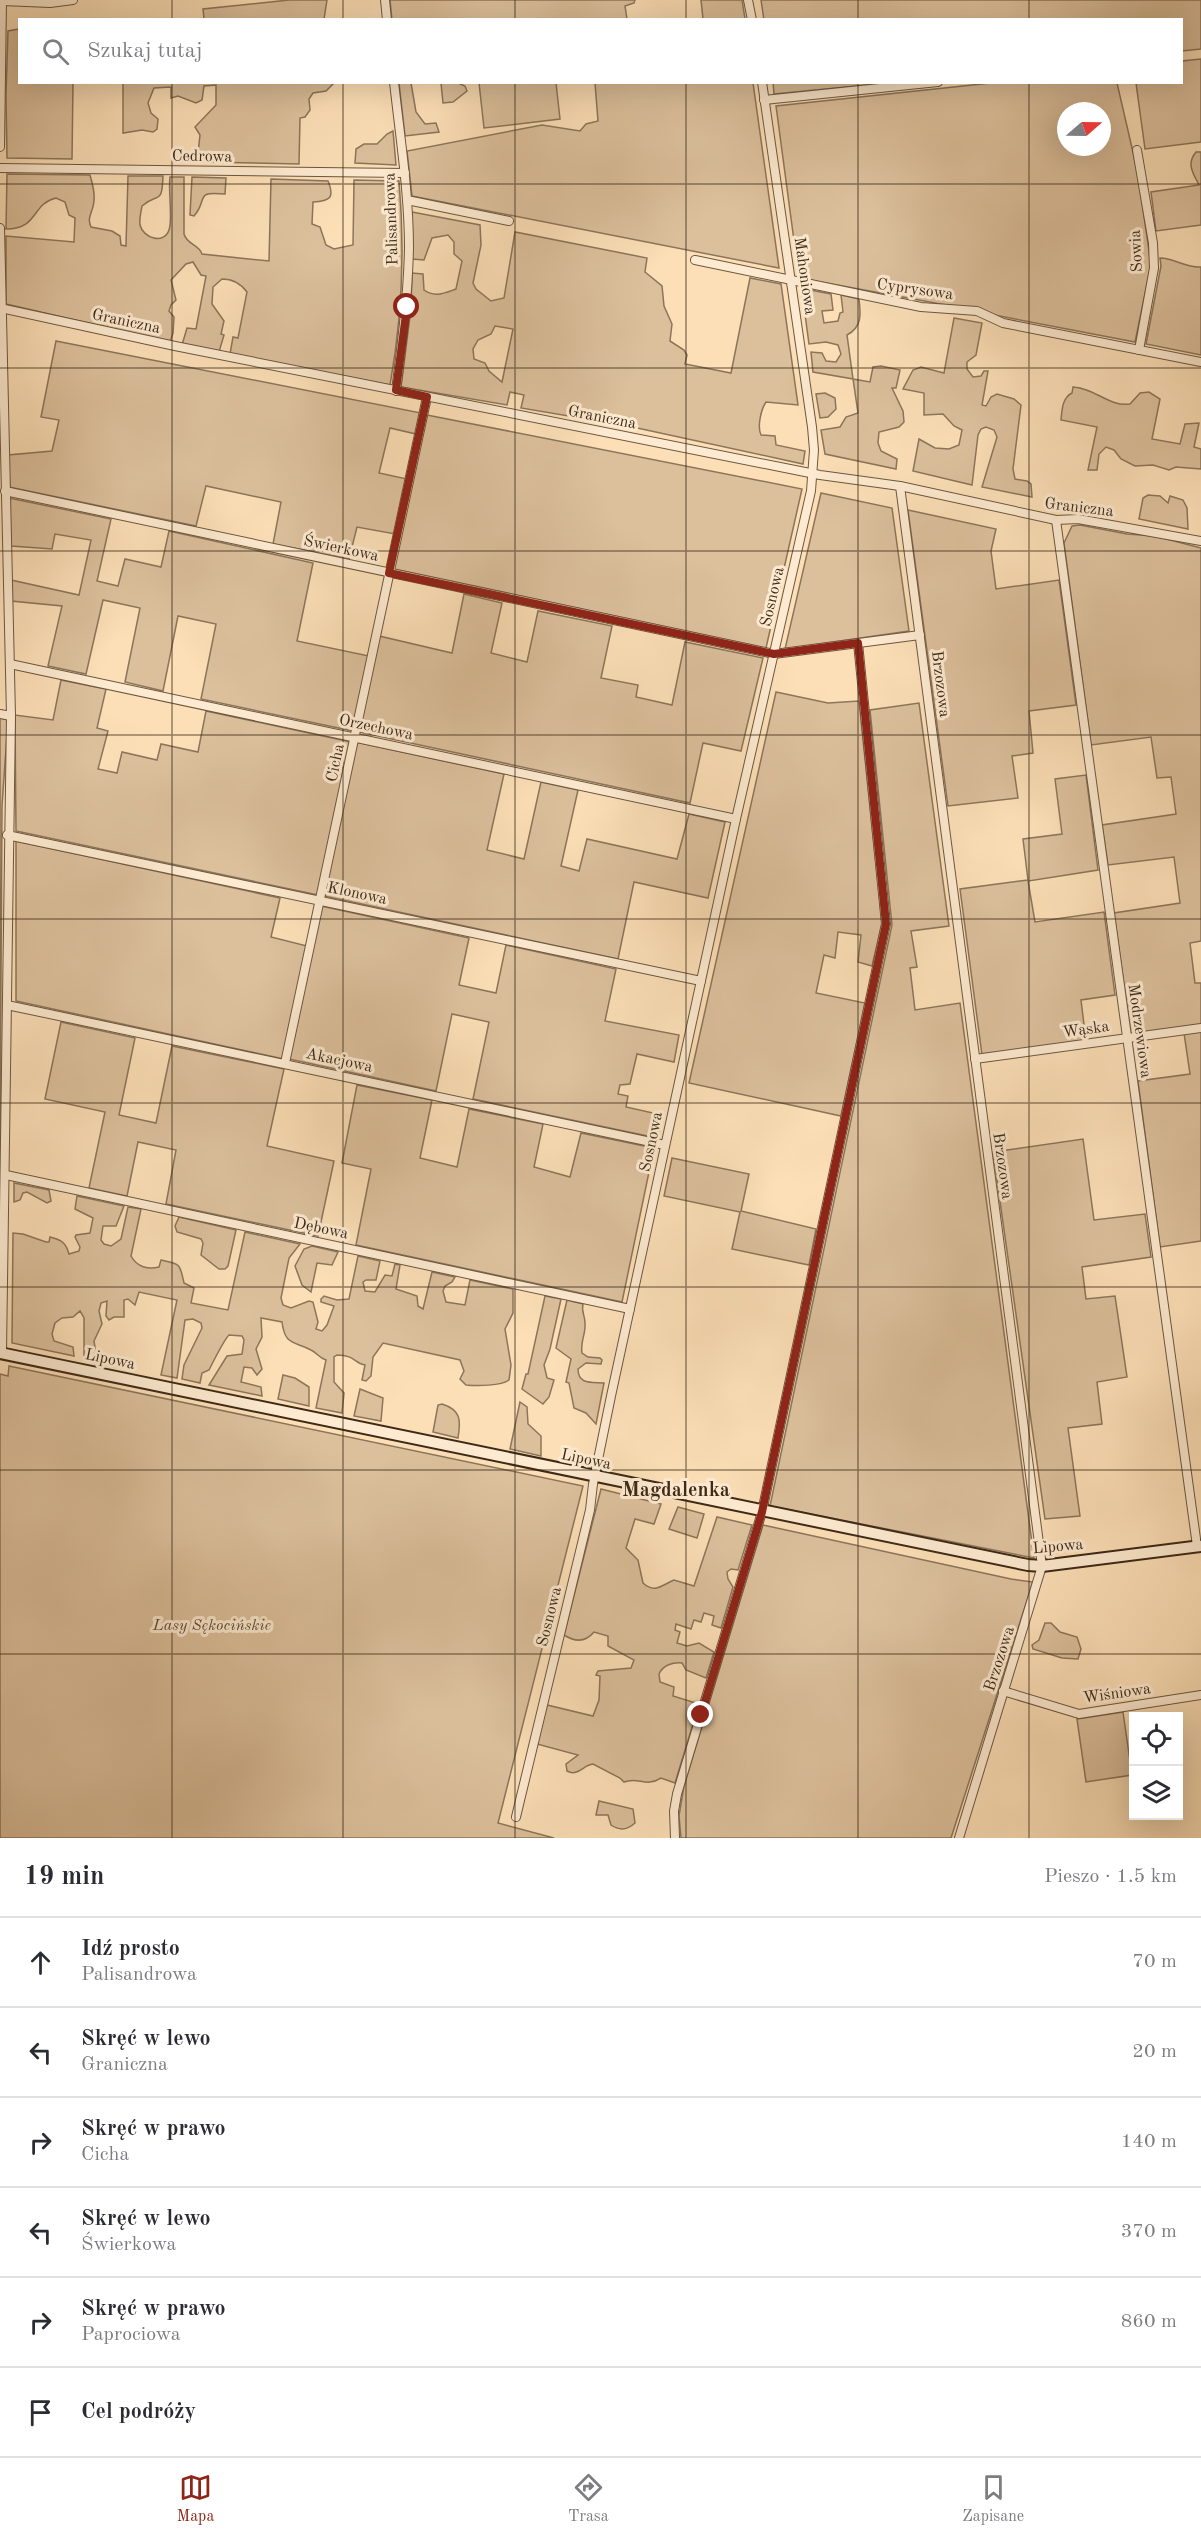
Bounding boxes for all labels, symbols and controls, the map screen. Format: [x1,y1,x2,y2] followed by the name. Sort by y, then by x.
[18,18,1183,84] search box
[39,35,72,68] icon: search
[87,40,203,62] text: Szukaj tutaj
[1057,102,1111,156] north arrow
[172,148,232,166] street label: Cedrowa
[382,172,402,266] street label: Palisandrowa
[1128,229,1146,273] street label: Sowia
[791,236,817,316] street label: Mahoniowa
[876,277,954,303] street label: Cyprysowa
[393,293,419,319] route start
[90,307,162,337] street label: Graniczna
[566,404,638,433] street label: Graniczna
[1044,496,1115,520] street label: Graniczna
[302,528,381,565] street label: Świerkowa
[758,565,788,628] street label: Sosnowa
[928,650,952,718] street label: Brzozowa
[337,712,415,744] street label: Orzechowa
[324,742,348,784] street label: Cicha
[326,880,388,908] street label: Klonowa
[1124,983,1154,1079] street label: Modrzewiowa
[1062,1019,1110,1041] street label: Wąska
[304,1046,374,1076] street label: Akacjowa
[638,1110,666,1173] street label: Sosnowa
[989,1132,1015,1200] street label: Brzozowa
[292,1215,350,1243] street label: Dębowa
[83,1347,137,1373] street label: Lipowa
[559,1447,613,1473] street label: Lipowa
[622,1481,730,1501] district label: Magdalenka
[1032,1537,1084,1557] street label: Lipowa
[535,1585,565,1648] street label: Sosnowa
[152,1618,272,1634] park label: Lasy Sękocińskie
[982,1625,1018,1693] street label: Brzozowa
[1082,1681,1152,1707] street label: Wiśniowa
[687,1701,713,1727] route end
[1129,1712,1183,1820] map controls
[1129,1712,1183,1766] button: locate
[1129,1766,1183,1820] button: layers
[24,1864,104,1890] text: 19 min
[1044,1867,1177,1887] text: Pieszo · 1.5 km
[81,1938,180,1960] text: Idź prosto
[24,1946,57,1979] icon: ahead
[1132,1952,1177,1972] text: 70 m
[81,1965,197,1985] text: Palisandrowa
[81,2028,211,2050] text: Skręć w lewo
[24,2036,57,2069] icon: left
[1132,2042,1177,2062] text: 20 m
[81,2055,168,2075] text: Graniczna
[81,2118,226,2140] text: Skręć w prawo
[24,2126,57,2159] icon: right
[1121,2132,1177,2152] text: 140 m
[81,2145,129,2165] text: Cicha
[81,2208,211,2230] text: Skręć w lewo
[24,2216,57,2249] icon: left
[1121,2222,1177,2242] text: 370 m
[81,2235,176,2255] text: Świerkowa
[81,2298,226,2320] text: Skręć w prawo
[24,2306,57,2339] icon: right
[1121,2312,1177,2332] text: 860 m
[81,2325,181,2345] text: Paprociowa
[24,2396,57,2429] icon: arrive
[81,2401,196,2423] text: Cel podróży
[177,2471,214,2527] tab: Mapa
[568,2471,609,2527] tab: Trasa
[962,2471,1024,2527] tab: Zapisane

